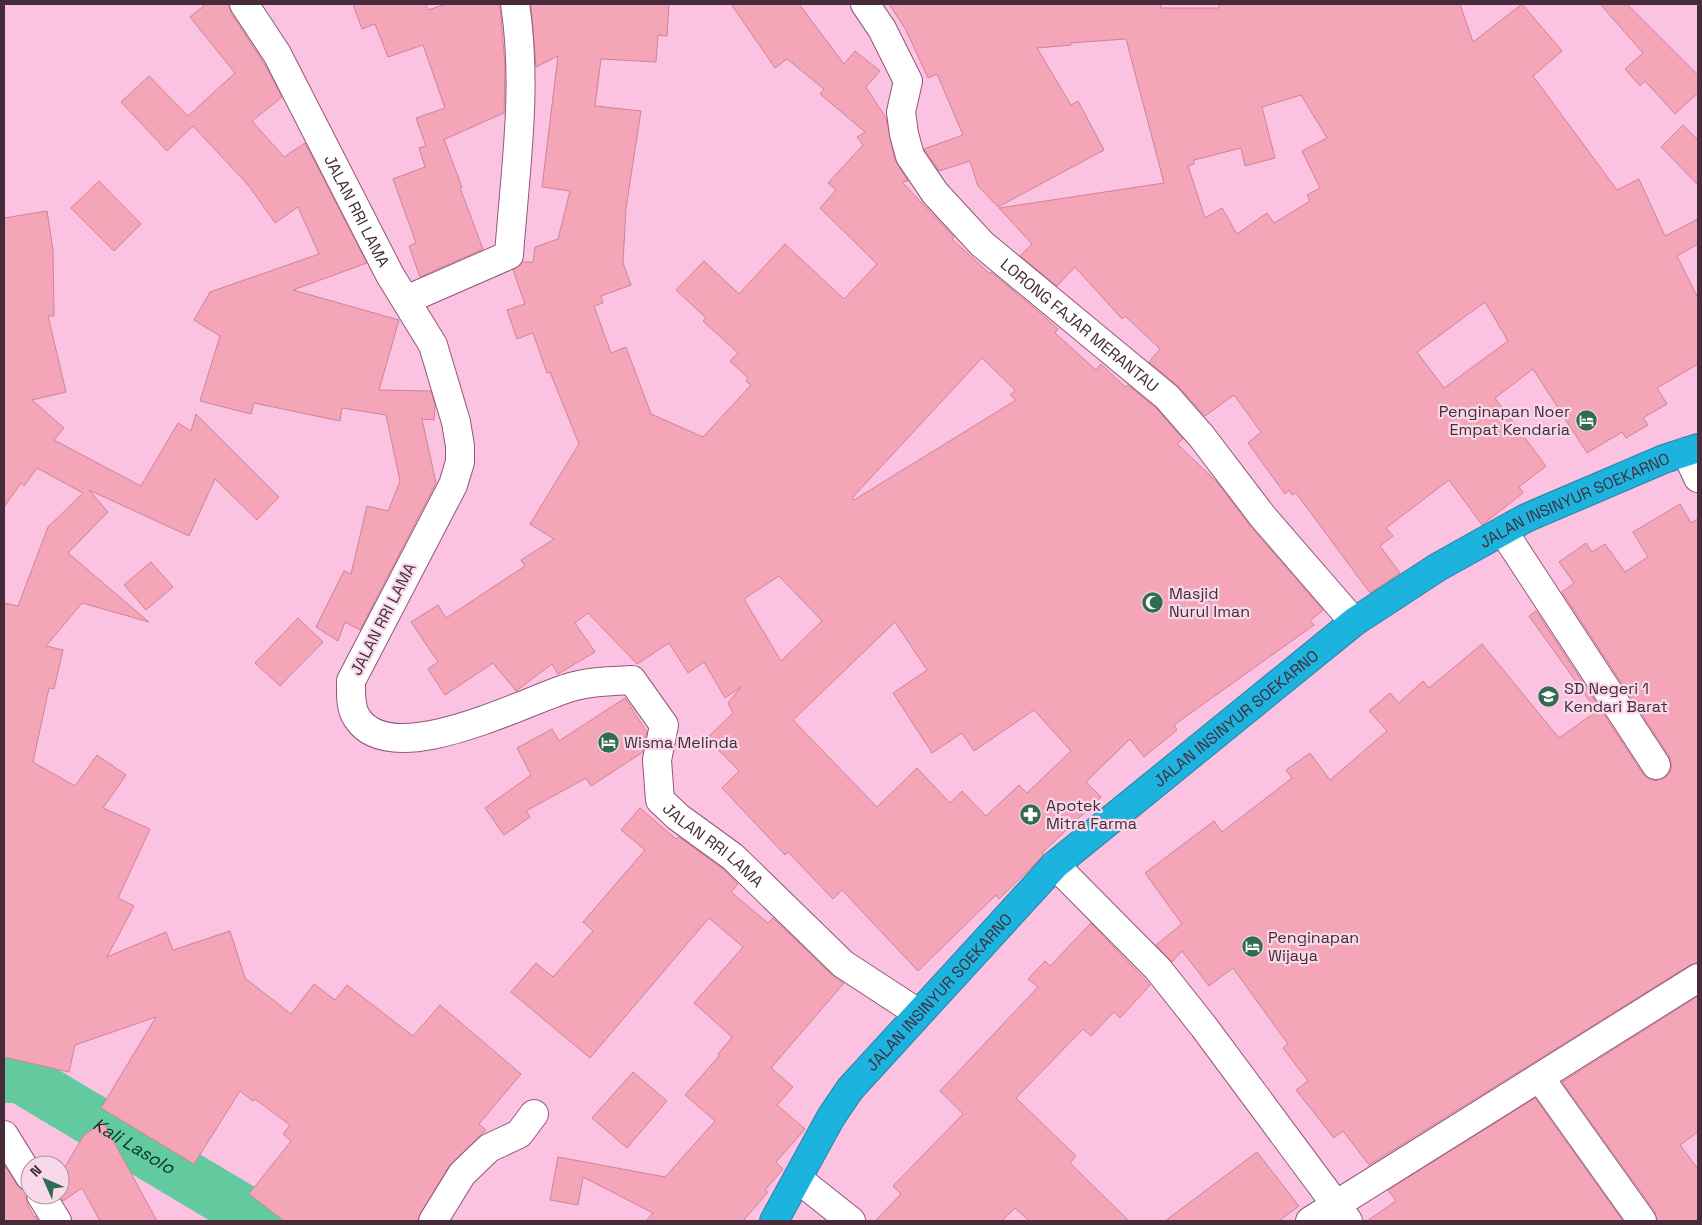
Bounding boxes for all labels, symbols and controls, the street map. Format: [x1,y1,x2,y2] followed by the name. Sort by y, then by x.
[320,151,395,271] street label: JALAN RRI LAMA
[996,253,1163,396] street label: LORONG FAJAR MERANTAU
[1439,401,1570,440] place label: Penginapan Noer Empat Kendaria
[1574,408,1598,432] hotel icon: Penginapan Noer Empat Kendaria
[1475,447,1673,552] street label: JALAN INSINYUR SOEKARNO
[346,559,420,679] street label: JALAN RRI LAMA
[1169,583,1250,622] place label: Masjid Nurul Iman
[1141,590,1165,614] mosque icon: Masjid Nurul Iman
[1149,645,1323,792] street label: JALAN INSINYUR SOEKARNO
[1564,678,1668,717] place label: SD Negeri 1 Kendari Barat
[1536,685,1560,709] school or university icon: SD Negeri 1 Kendari Barat
[596,730,620,754] hotel icon: Wisma Melinda
[624,732,738,753] place label: Wisma Melinda
[1046,795,1137,834] place label: Apotek Mitra Farma
[658,798,768,892] street label: JALAN RRI LAMA
[1018,802,1042,826] pharmacy icon: Apotek Mitra Farma
[861,908,1016,1075] street label: JALAN INSINYUR SOEKARNO
[1268,927,1359,966] place label: Penginapan Wijaya
[1240,934,1264,958] hotel icon: Penginapan Wijaya
[89,1112,180,1179] water label: Kali Lasolo
[20,1155,70,1205] north arrow
[26,1161,45,1180] text: N

